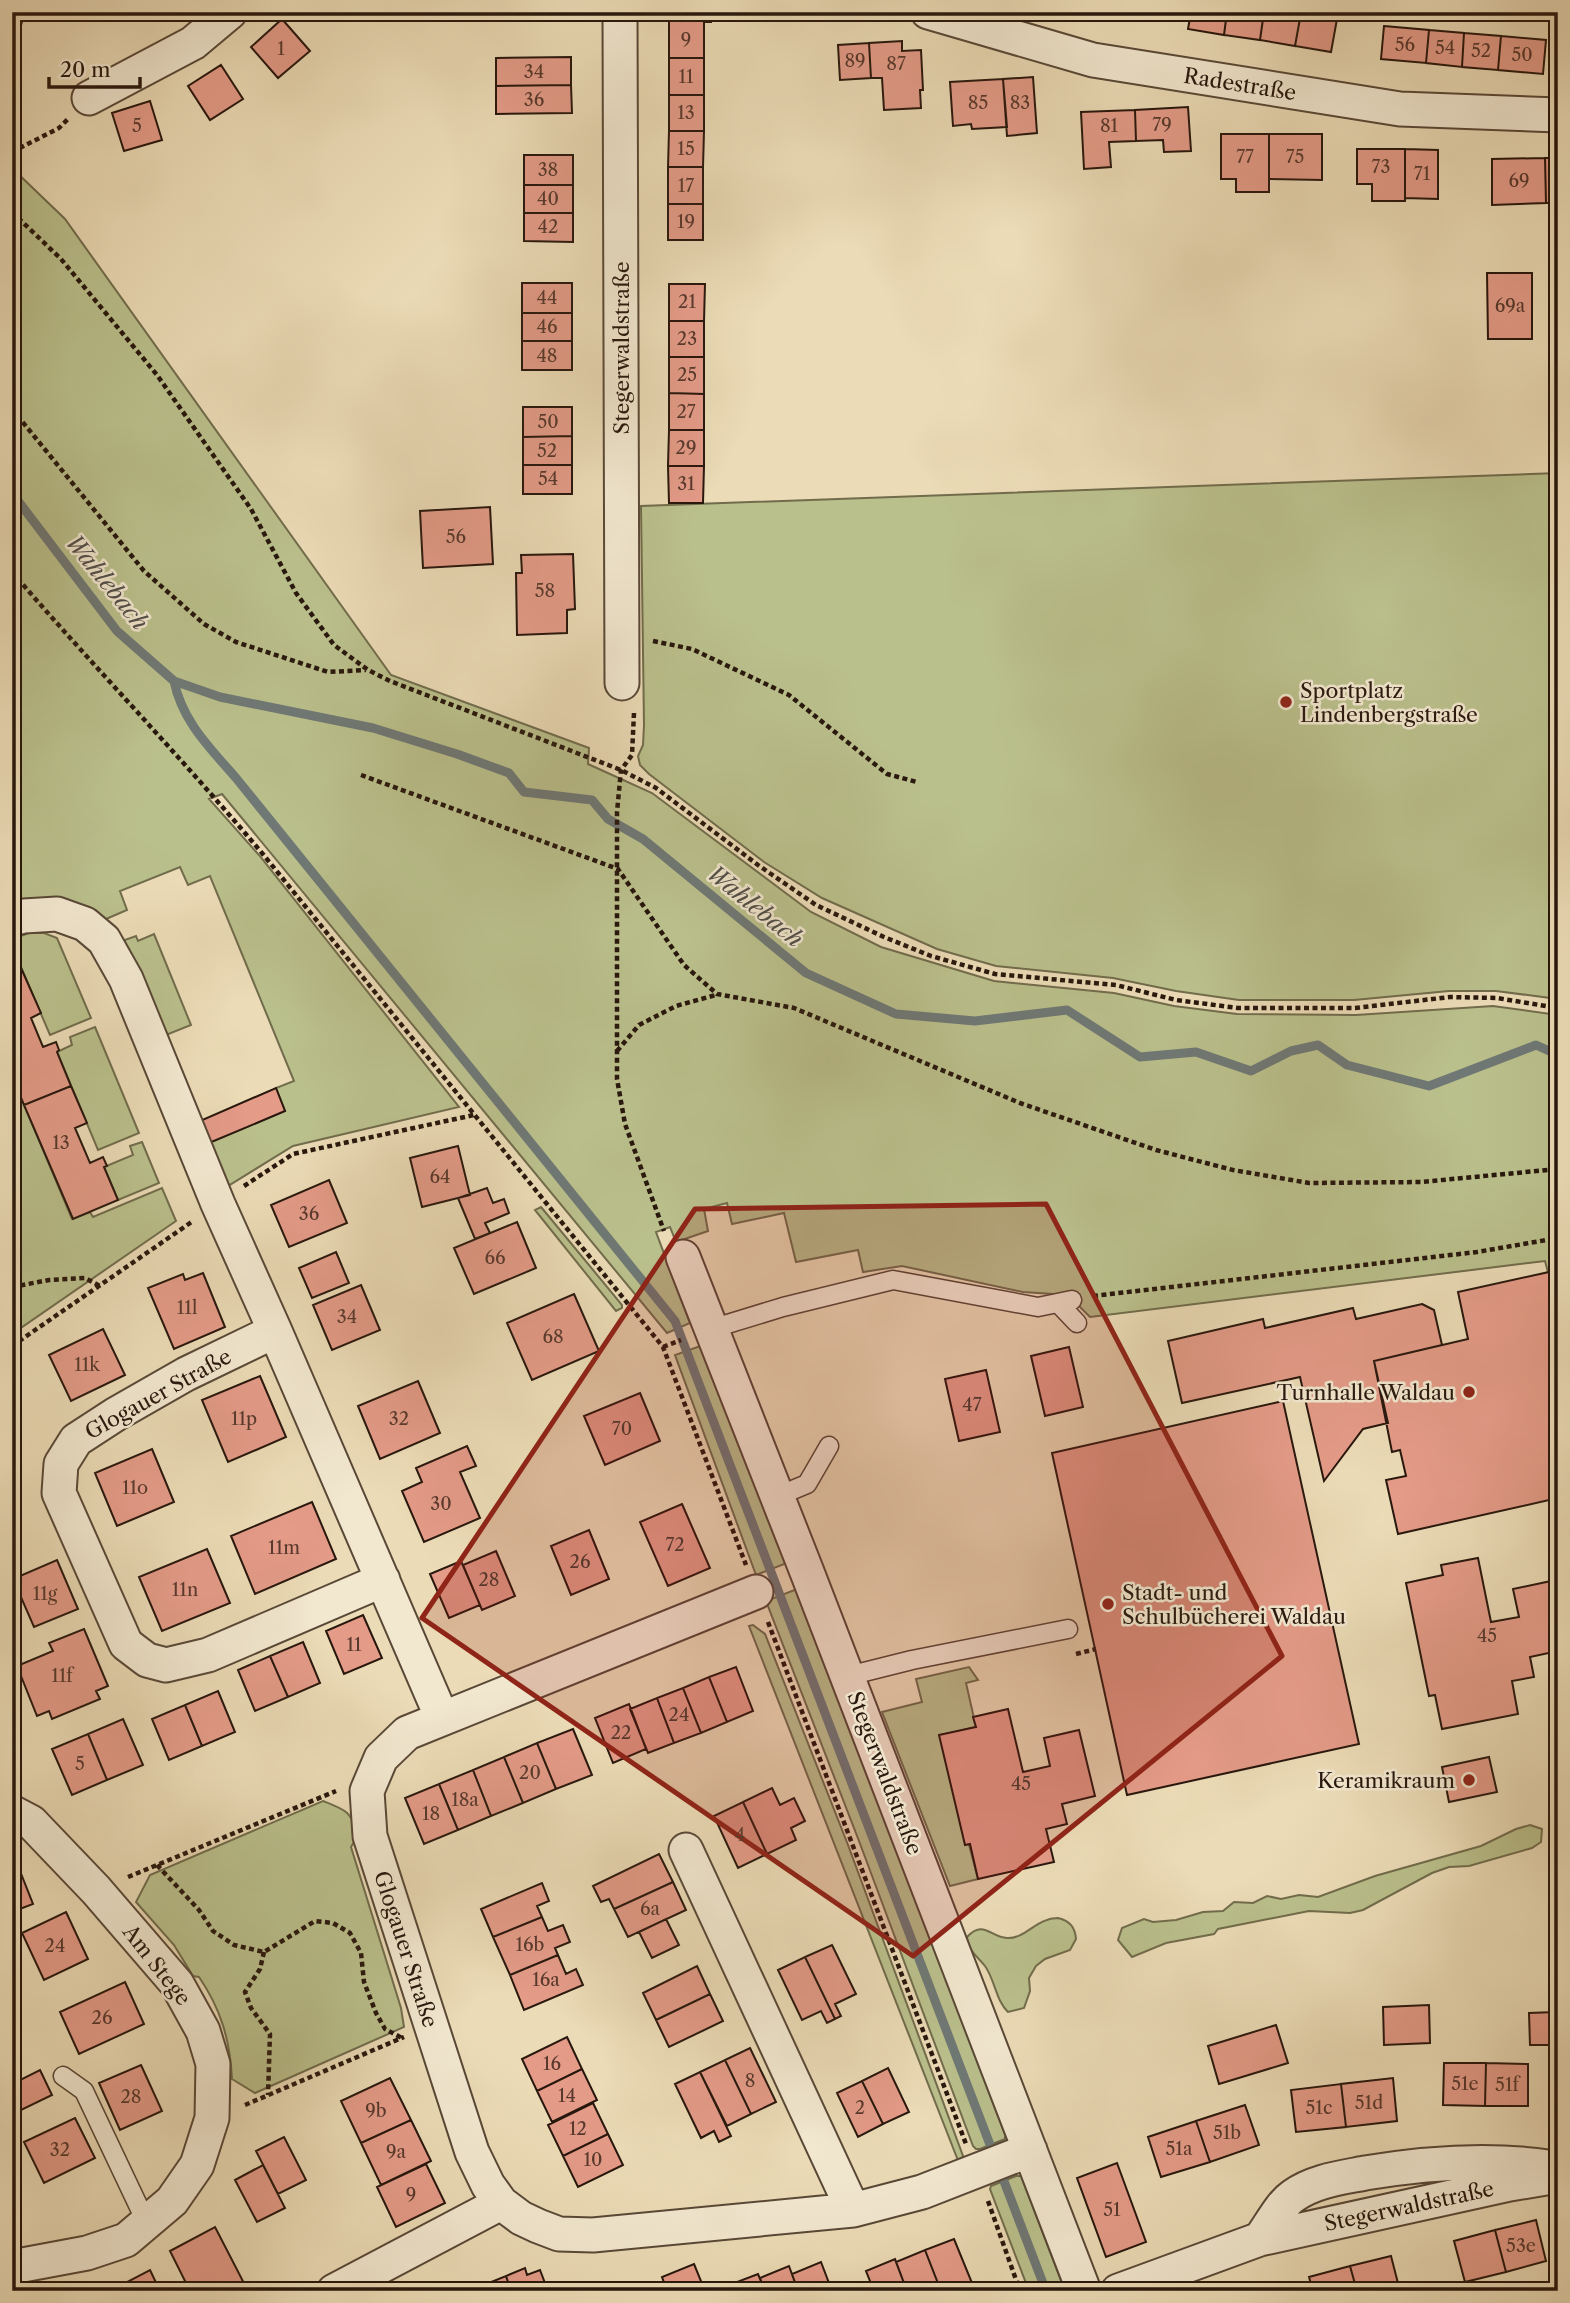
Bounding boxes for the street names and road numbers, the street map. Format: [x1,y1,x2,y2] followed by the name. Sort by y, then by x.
[1182,63,1298,105] street label: Radestraße
[609,262,634,434] street label: Stegerwaldstraße
[81,1344,235,1444] street label: Glogauer Straße
[842,1688,928,1858] street label: Stegerwaldstraße
[369,1868,443,2030] street label: Glogauer Straße
[117,1919,196,2010] street label: Am Stege
[1322,2176,1496,2236] street label: Stegerwaldstraße

